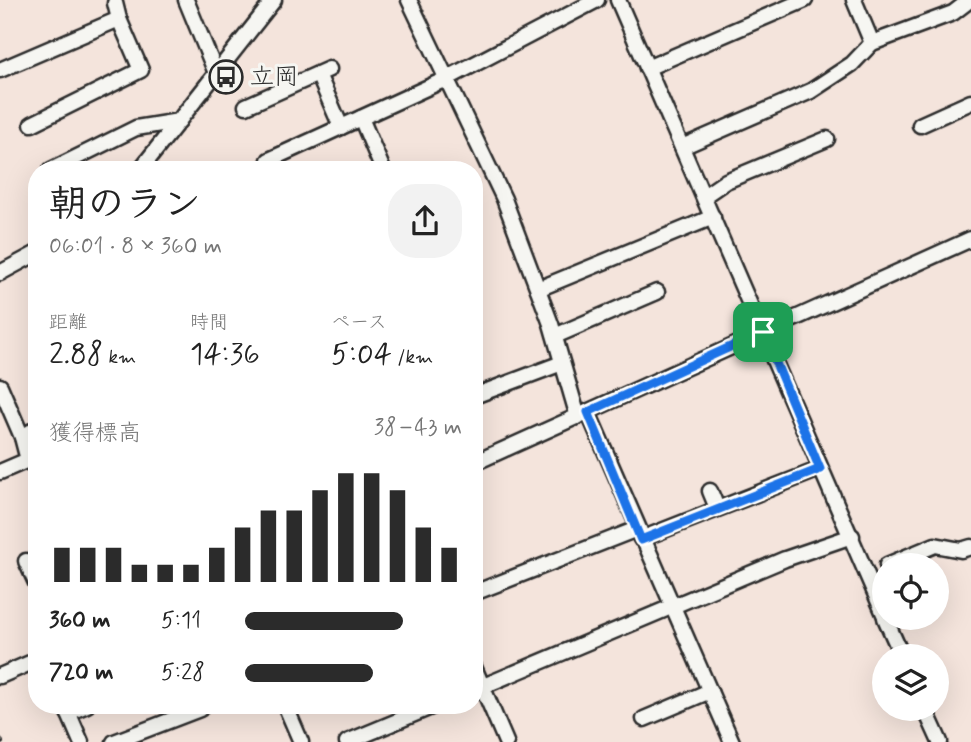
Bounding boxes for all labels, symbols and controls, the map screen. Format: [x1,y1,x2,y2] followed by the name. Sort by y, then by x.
[207,58,245,96] bus stop icon: 立岡
[250,62,298,93] place label: 立岡
[49,181,201,230] text: 朝のラン
[388,184,462,258] button: share
[49,232,222,262] text: 06:01 · 8 × 360 m
[733,302,793,362] pin
[49,310,87,335] text: 距離
[190,310,228,335] text: 時間
[331,310,387,335] text: ペース
[744,313,782,351] icon: arrive
[49,335,103,374] text: 2.88
[190,335,260,374] text: 14:36
[331,335,392,374] text: 5:04
[103,345,136,370] text: km
[392,345,433,370] text: /km
[374,413,462,443] text: 38–43 m
[49,419,141,449] text: 獲得標高
[872,553,949,721] map controls
[872,553,949,630] button: locate
[49,606,110,636] text: 360 m
[161,606,201,636] text: 5:11
[872,644,949,721] button: layers
[49,658,113,688] text: 720 m
[161,658,205,688] text: 5:28

